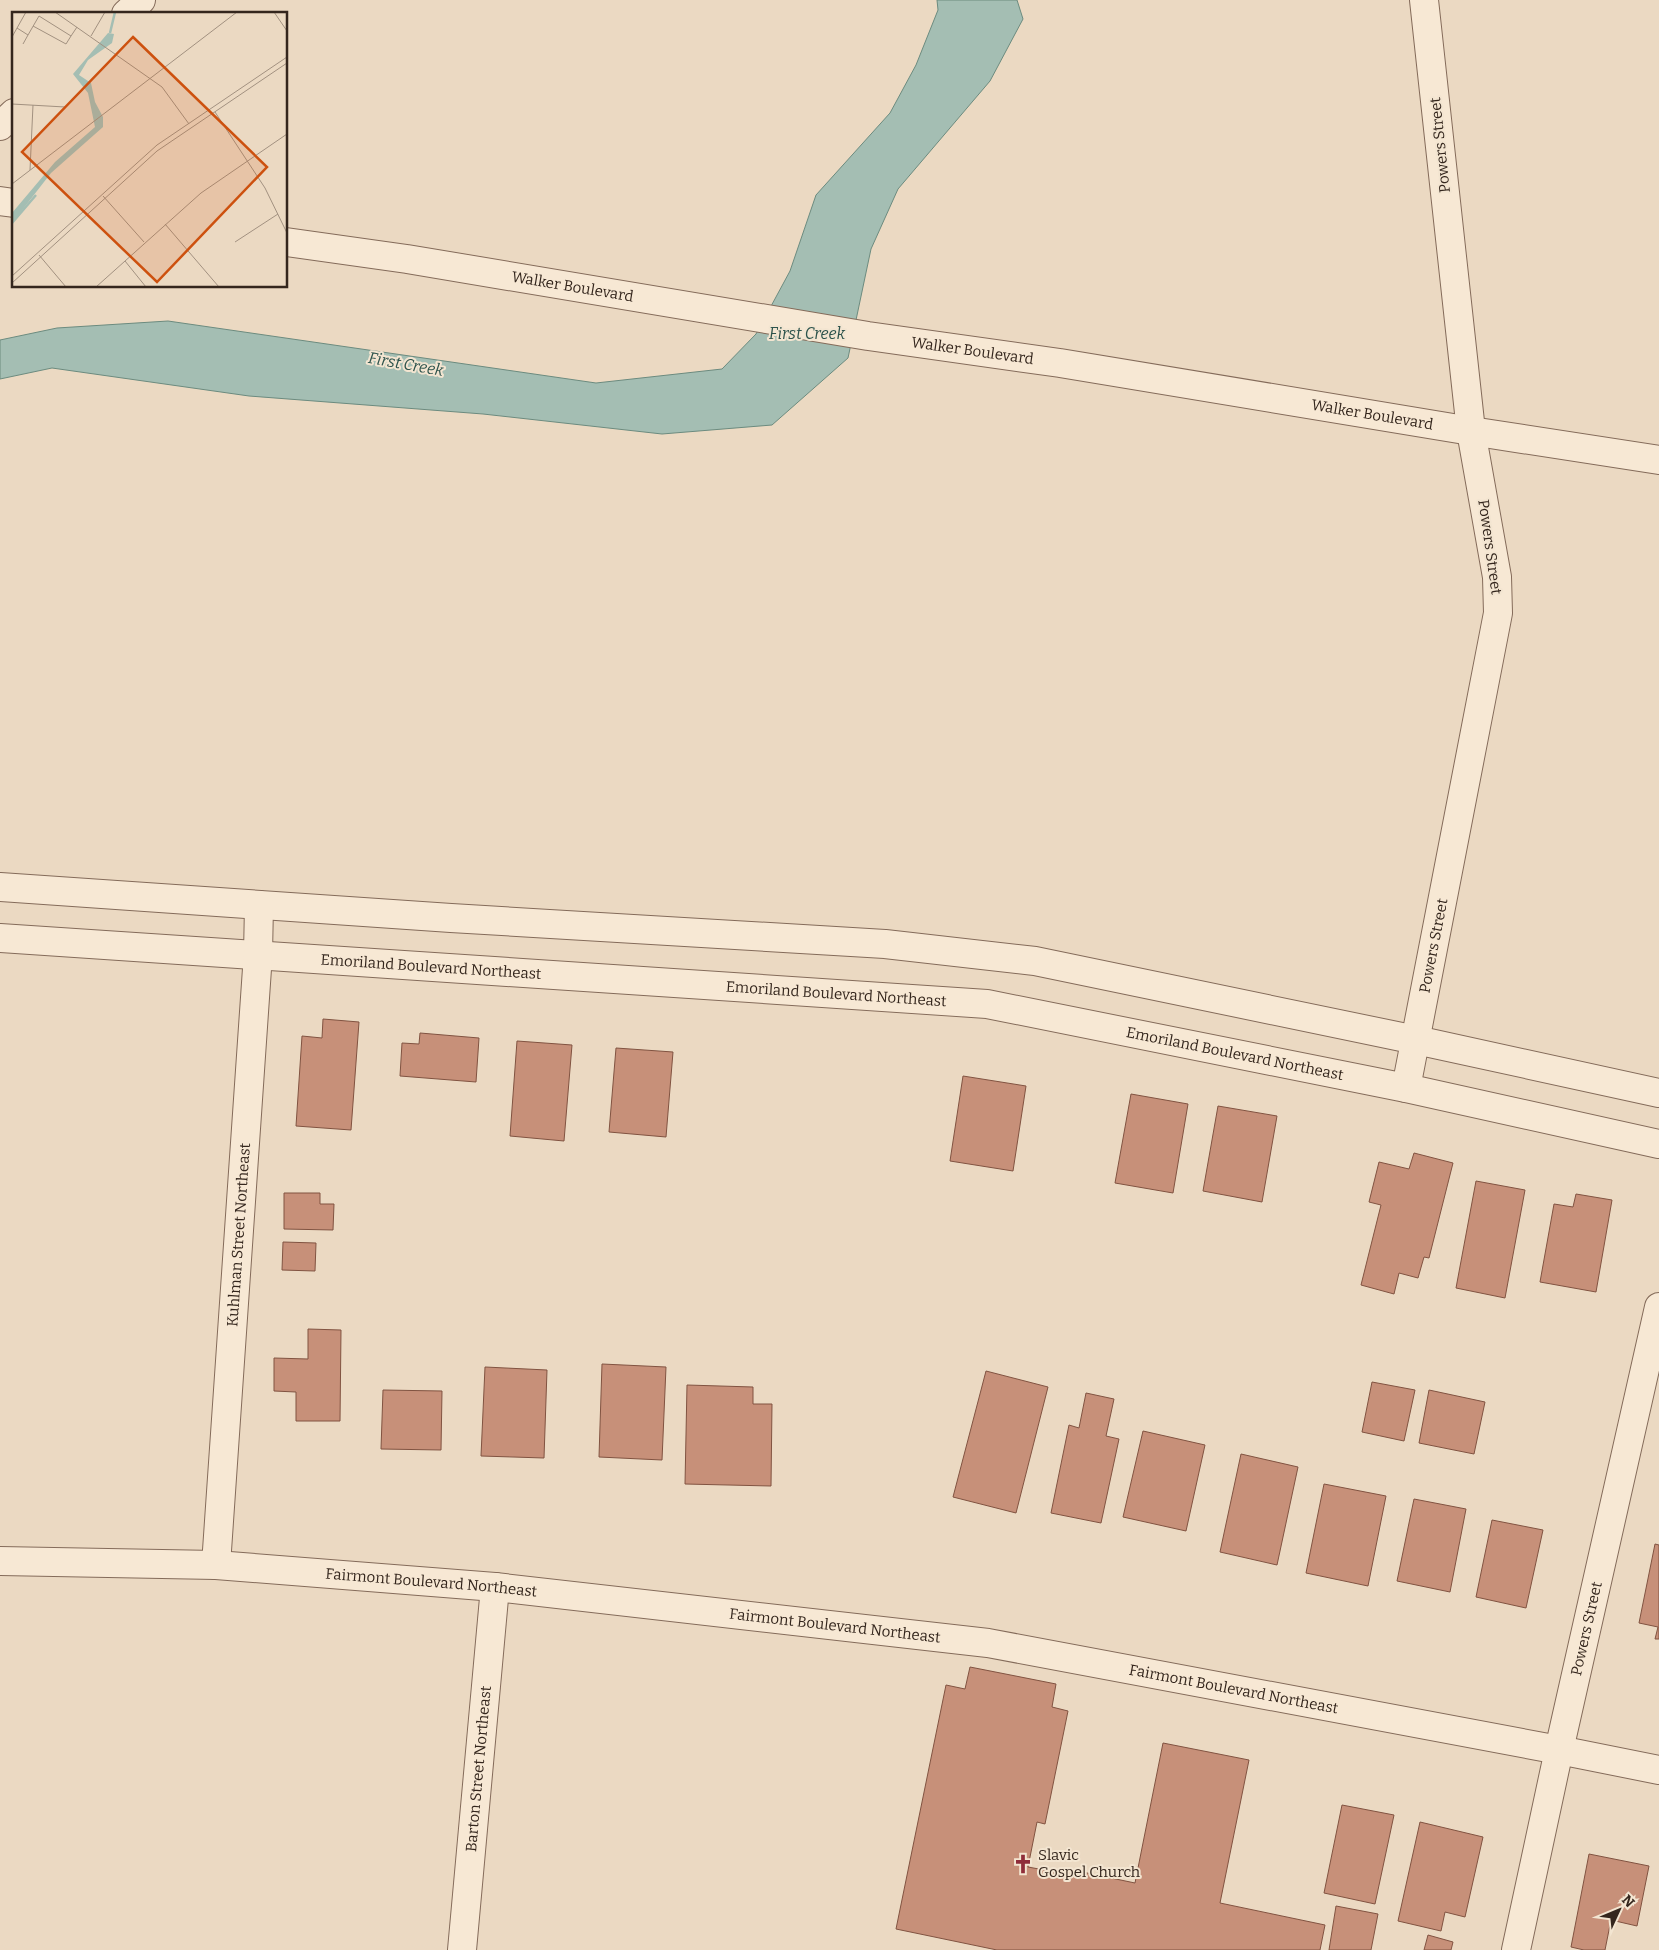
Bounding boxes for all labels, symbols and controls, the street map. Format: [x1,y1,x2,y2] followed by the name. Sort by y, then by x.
[12,12,288,288] inset map
[1426,96,1454,194] street label: Powers Street
[510,268,635,306] street label: Walker Boulevard
[769,324,846,343] water label: First Creek
[910,333,1035,368] street label: Walker Boulevard
[367,348,446,380] water label: First Creek
[1310,396,1435,434] street label: Walker Boulevard
[1474,498,1506,596] street label: Powers Street
[1416,896,1452,994] street label: Powers Street
[320,950,543,983] street label: Emoriland Boulevard Northeast
[725,978,948,1010] street label: Emoriland Boulevard Northeast
[1125,1023,1346,1084] street label: Emoriland Boulevard Northeast
[223,1142,254,1327] street label: Kuhlman Street Northeast
[325,1565,539,1601] street label: Fairmont Boulevard Northeast
[1567,1579,1606,1677] street label: Powers Street
[728,1605,942,1647] street label: Fairmont Boulevard Northeast
[1128,1661,1340,1718] street label: Fairmont Boulevard Northeast
[462,1684,495,1853] street label: Barton Street Northeast
[1038,1846,1141,1881] place label: Slavic Gospel Church
[1012,1853,1034,1875] church icon: Slavic Gospel Church
[1594,1885,1644,1935] north arrow
[1618,1892,1638,1911] text: N

